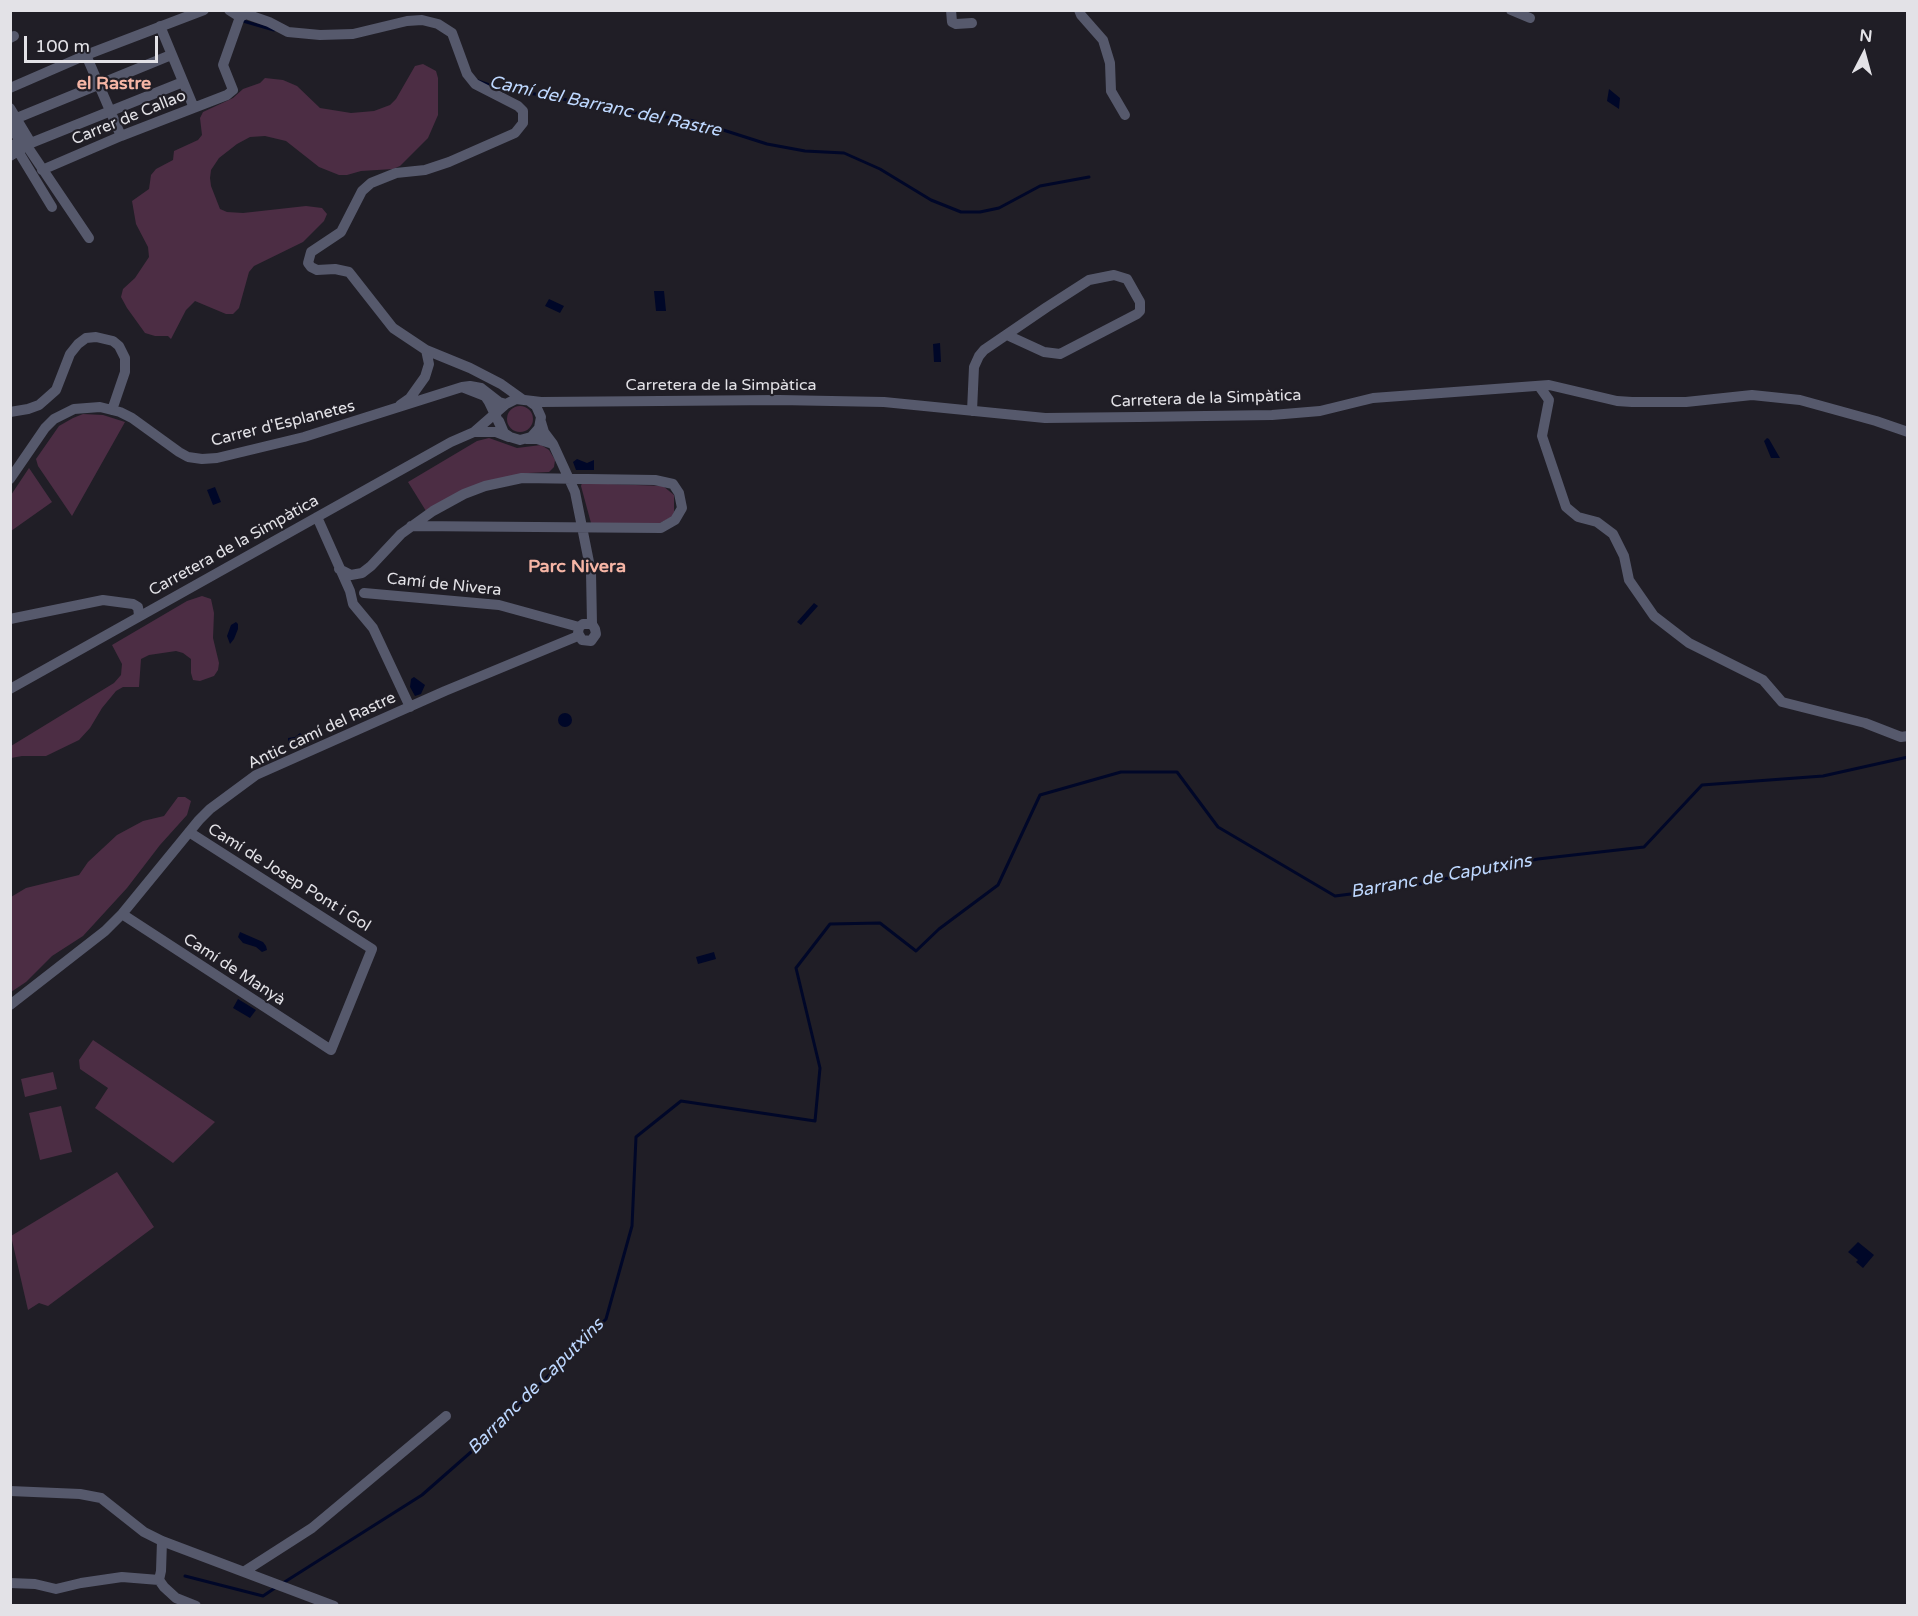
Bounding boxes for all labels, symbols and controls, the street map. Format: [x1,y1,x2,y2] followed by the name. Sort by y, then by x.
[27,24,160,62] scale bar
[1834,24,1894,84] north arrow
[1858,25,1873,47] text: N
[35,35,90,57] text: 100 m
[487,72,723,142] water label: Camí del Barranc del Rastre
[77,73,151,95] district label: el Rastre
[69,86,189,150] street label: Carrer de Callao
[626,376,816,396] street label: Carretera de la Simpàtica
[1110,386,1302,412] street label: Carretera de la Simpàtica
[209,397,357,451] street label: Carrer d'Esplanetes
[146,491,322,601] street label: Carretera de la Simpàtica
[528,556,626,578] district label: Parc Nivera
[386,569,502,601] street label: Camí de Nivera
[245,688,399,774] street label: Antic camí del Rastre
[204,820,374,936] street label: Camí de Josep Pont i Gol
[1349,850,1533,904] water label: Barranc de Caputxins
[179,930,289,1010] street label: Camí de Manyà
[463,1314,609,1460] water label: Barranc de Caputxins

